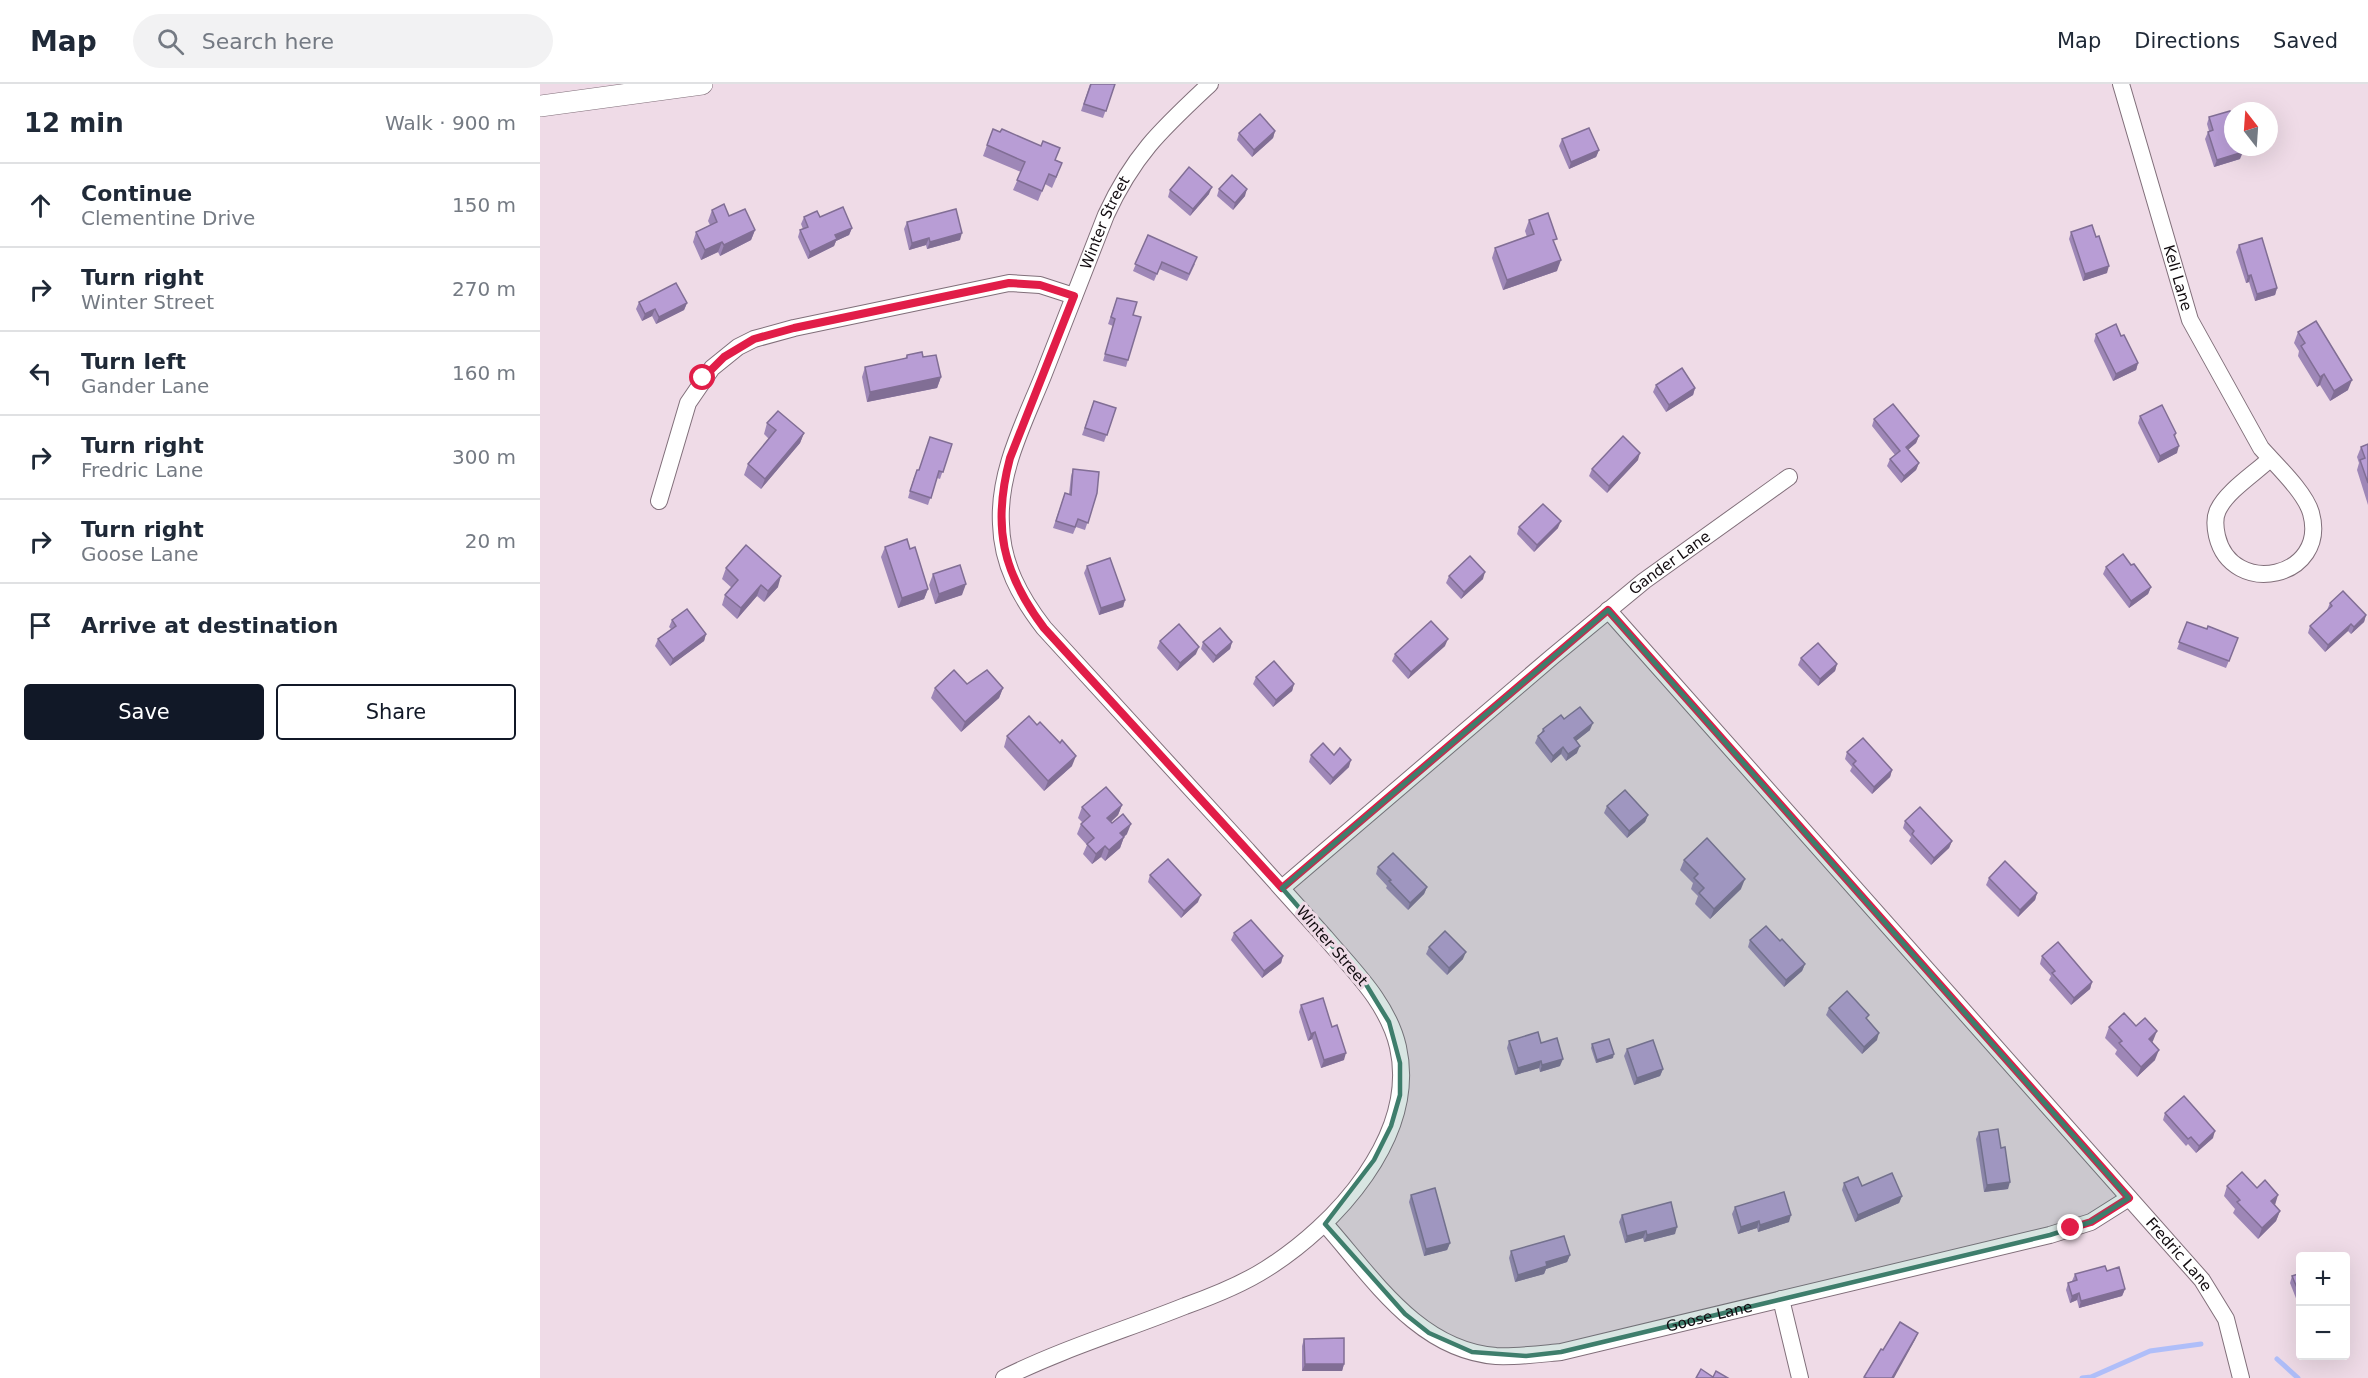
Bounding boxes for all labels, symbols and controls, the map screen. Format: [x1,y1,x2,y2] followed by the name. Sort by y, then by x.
[133,14,553,68] search box
[30,25,97,58] text: Map
[154,25,187,58] icon: search
[202,29,334,54] text: Search here
[2057,29,2101,53] text: Map
[2134,29,2240,53] text: Directions
[2273,29,2338,53] text: Saved
[2224,102,2278,156] north arrow
[24,108,124,138] text: 12 min
[385,111,516,135] text: Walk · 900 m
[1077,173,1134,272] street label: Winter Street
[81,181,192,206] text: Continue
[24,189,57,222] icon: ahead
[452,193,516,217] text: 150 m
[81,206,255,230] text: Clementine Drive
[2160,243,2196,313] street label: Keli Lane
[81,265,204,290] text: Turn right
[24,273,57,306] icon: right
[452,277,516,301] text: 270 m
[81,290,214,314] text: Winter Street
[81,349,186,374] text: Turn left
[24,357,57,390] icon: left
[452,361,516,385] text: 160 m
[689,364,715,390] route start
[81,374,209,398] text: Gander Lane
[81,433,204,458] text: Turn right
[24,441,57,474] icon: right
[452,445,516,469] text: 300 m
[81,458,203,482] text: Fredric Lane
[81,517,204,542] text: Turn right
[24,525,57,558] icon: right
[1625,527,1714,599] street label: Gander Lane
[465,529,516,553] text: 20 m
[81,542,198,566] text: Goose Lane
[24,609,57,642] icon: arrive
[81,613,338,638] text: Arrive at destination
[24,684,264,740] button: Save
[276,684,516,740] button: Share
[1292,902,1372,990] street label: Winter Street
[2057,1214,2083,1240] route end
[2142,1214,2216,1295] street label: Fredric Lane
[2296,1252,2350,1360] map controls
[2296,1252,2350,1306] button: +
[1664,1298,1754,1336] street label: Goose Lane
[2296,1306,2350,1360] button: −

